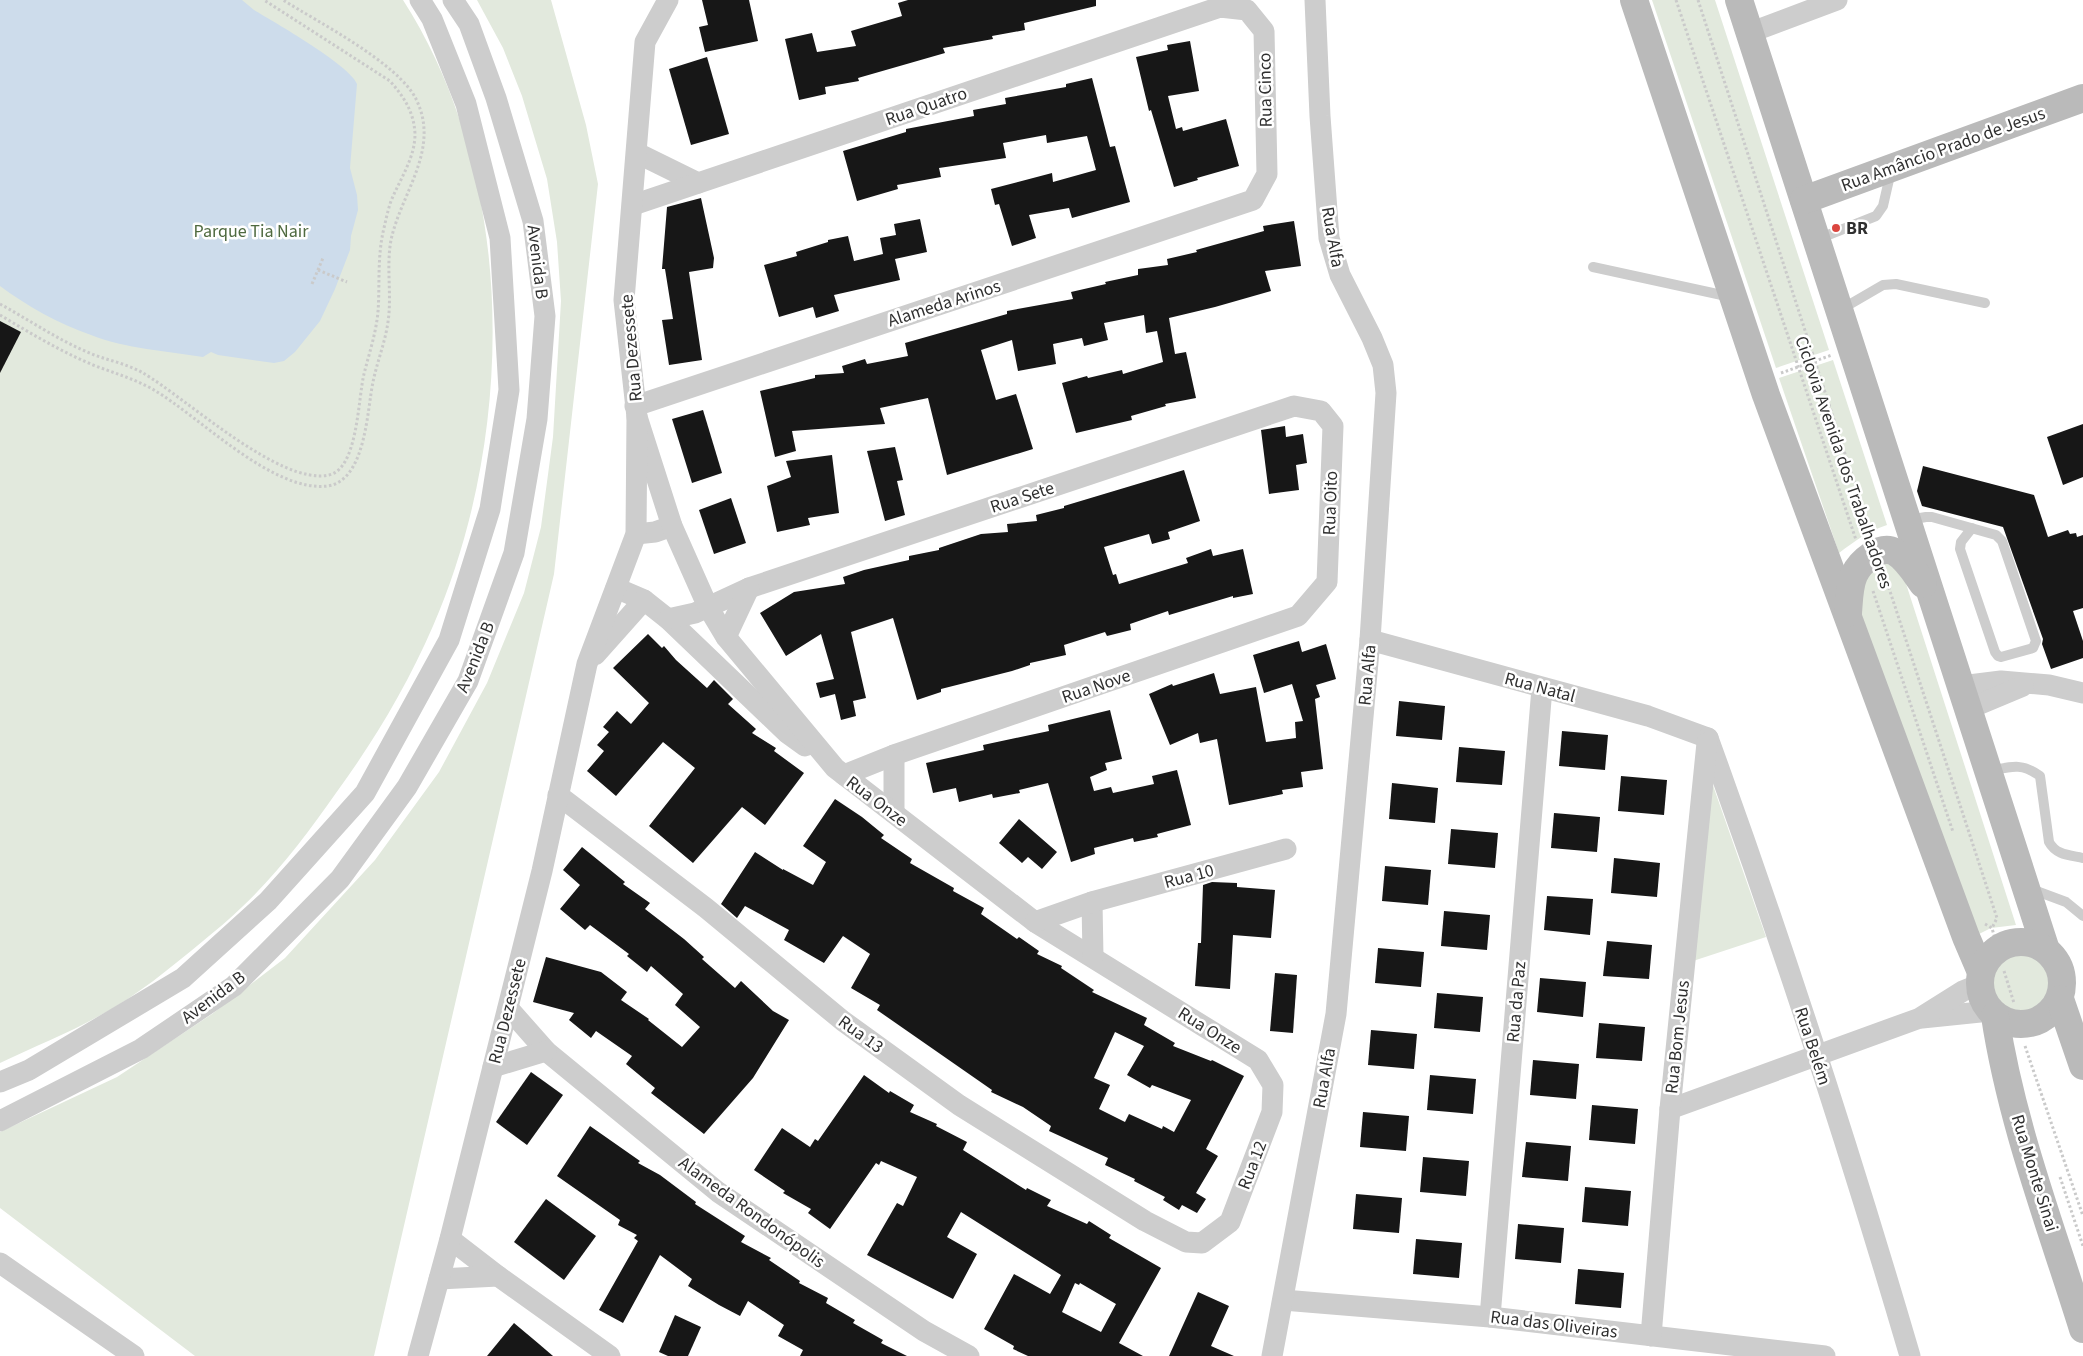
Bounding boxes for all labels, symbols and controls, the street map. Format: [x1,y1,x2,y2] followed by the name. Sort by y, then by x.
[1252,52,1279,128] street label: Rua Cinco
[882,81,971,132] street label: Rua Quatro
[1838,101,2049,198] street label: Rua Amâncio Prado de Jesus
[1315,205,1350,269] street label: Rua Alfa
[1846,216,1868,241] place label: BR
[193,219,309,244] park label: Parque Tia Nair
[1830,222,1842,234] marker: BR
[521,224,554,301] street label: Avenida B
[884,273,1004,334] street label: Alameda Arinos
[614,293,649,403] street label: Rua Dezessete
[1788,333,1899,592] street label: Ciclovia Avenida dos Trabalhadores
[1317,470,1344,536] street label: Rua Oito
[987,475,1057,520] street label: Rua Sete
[450,618,501,696] street label: Avenida B
[1352,644,1383,707] street label: Rua Alfa
[1058,663,1134,710] street label: Rua Nove
[1502,666,1578,709] street label: Rua Natal
[841,770,913,833] street label: Rua Onze
[1161,858,1217,895] street label: Rua 10
[482,956,533,1066] street label: Rua Dezessete
[1500,960,1533,1044] street label: Rua da Paz
[176,965,251,1030] street label: Avenida B
[1659,979,1696,1095] street label: Rua Bom Jesus
[1173,1001,1246,1060] street label: Rua Onze
[1788,1004,1837,1088] street label: Rua Belém
[833,1009,889,1059] street label: Rua 13
[1307,1046,1342,1110] street label: Rua Alfa
[2005,1112,2064,1235] street label: Rua Monte Sinai
[1232,1137,1273,1193] street label: Rua 12
[673,1151,830,1274] street label: Alameda Rondonópolis
[1489,1304,1619,1345] street label: Rua das Oliveiras

